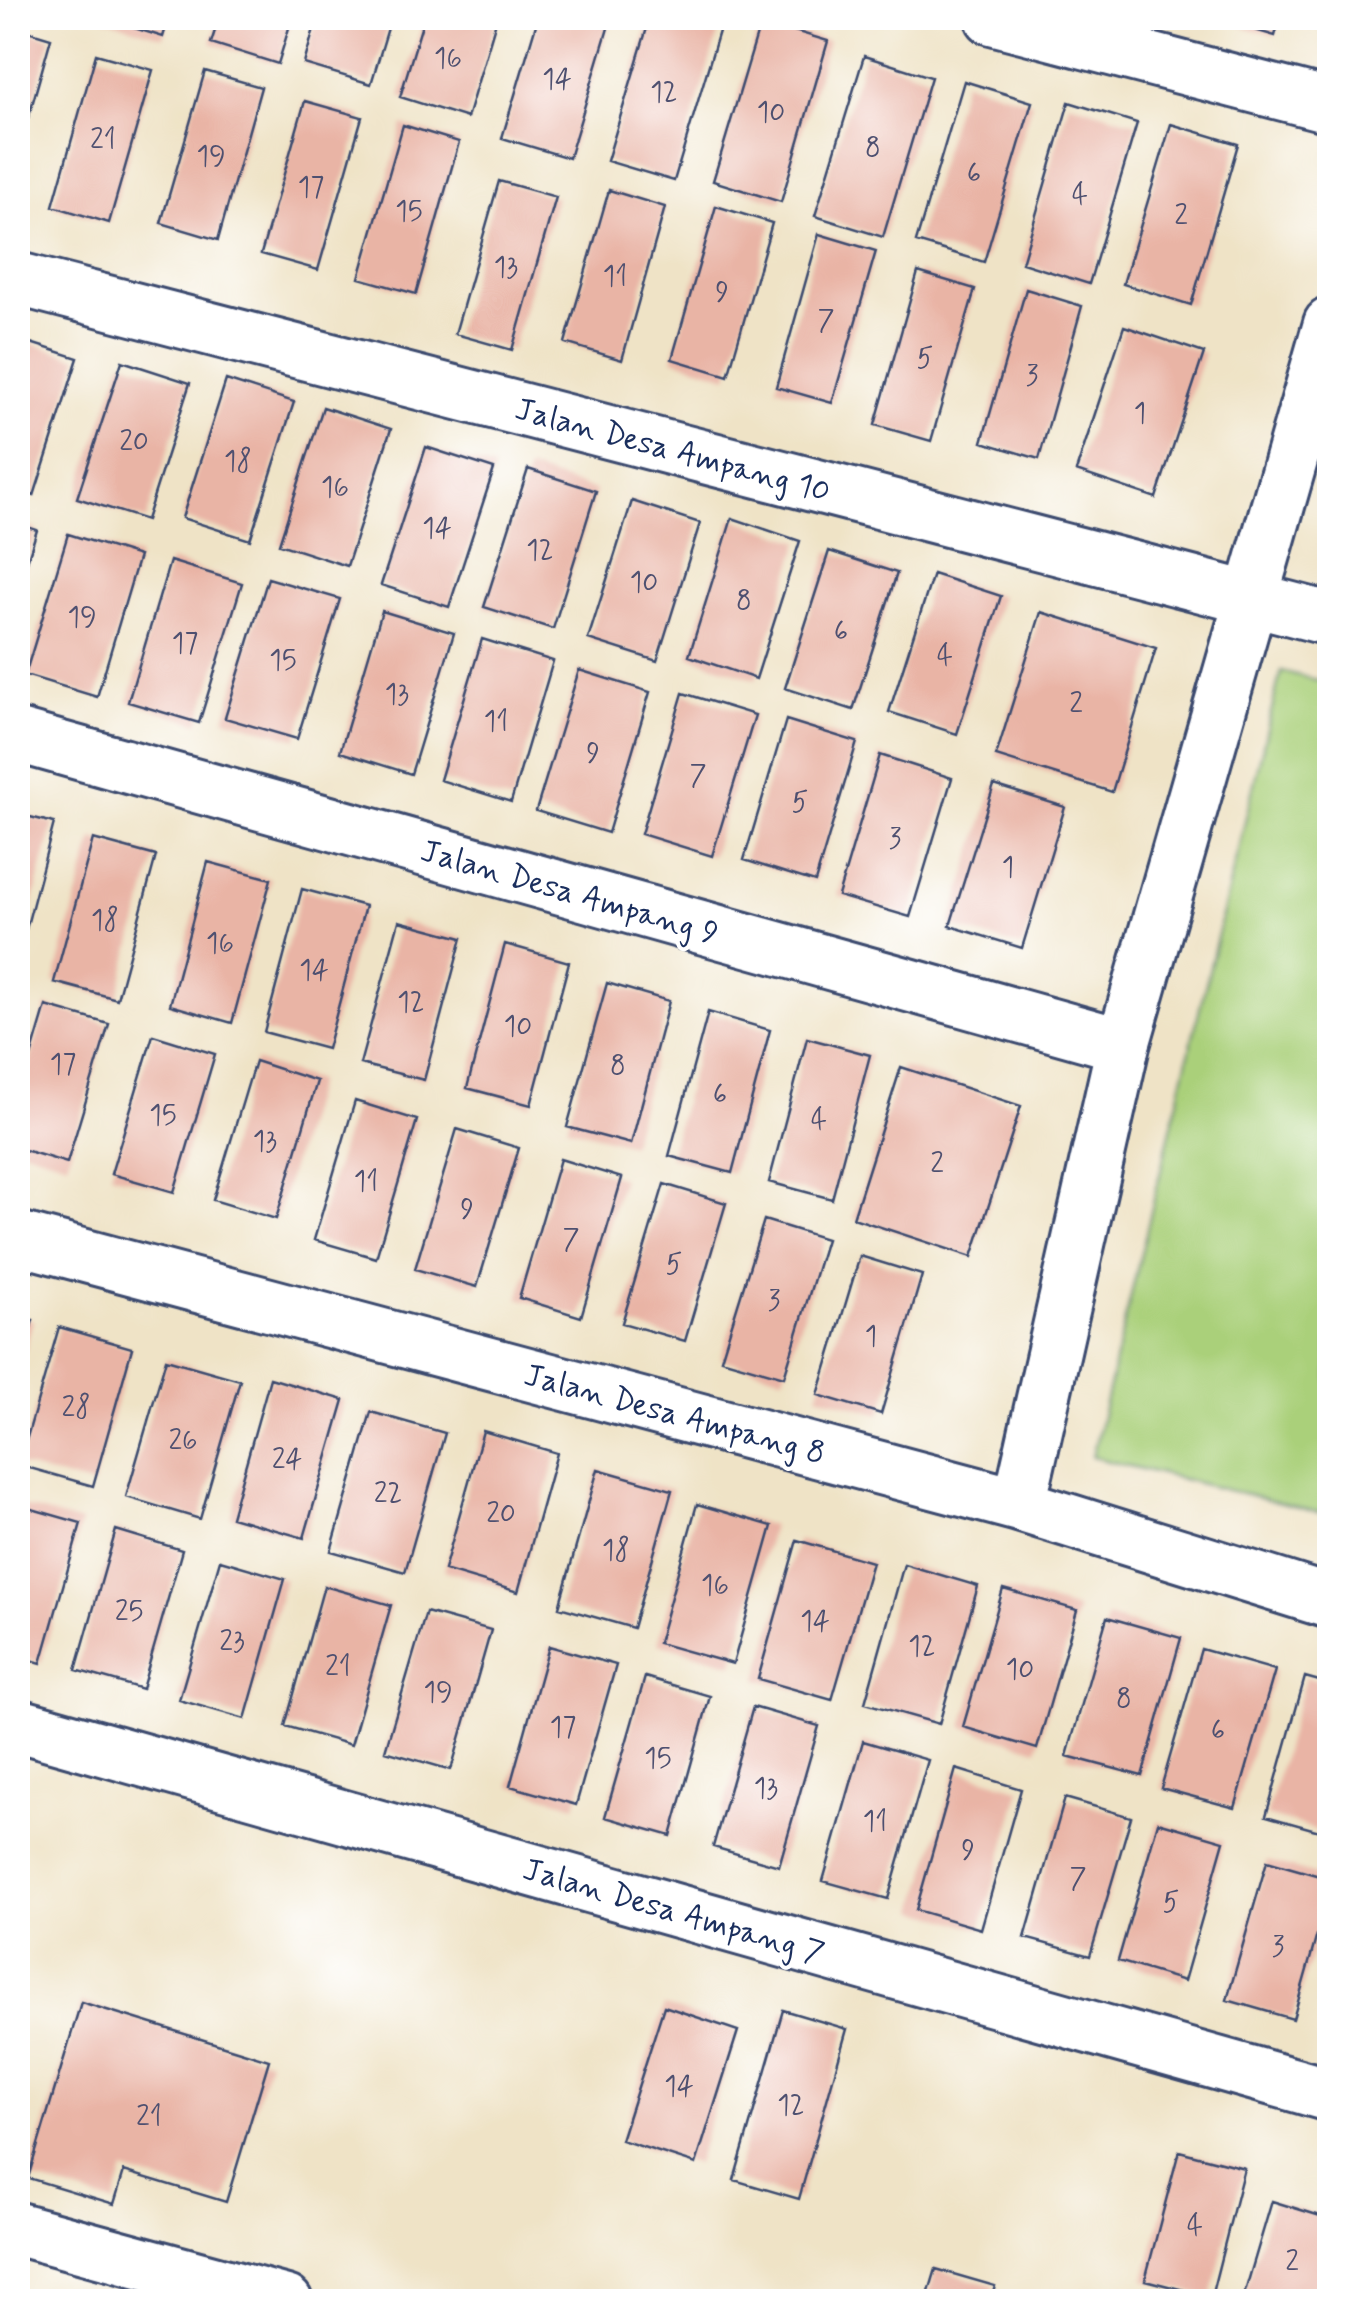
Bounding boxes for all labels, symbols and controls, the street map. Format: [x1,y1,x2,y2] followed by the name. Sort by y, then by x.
[434,41,462,78] house number: 16
[542,62,572,99] house number: 14
[650,75,678,112] house number: 12
[757,95,785,132] house number: 10
[90,122,116,159] house number: 21
[865,130,881,167] house number: 8
[196,139,226,176] house number: 19
[967,156,981,193] house number: 6
[298,170,324,207] house number: 17
[1072,177,1088,214] house number: 4
[395,194,423,231] house number: 15
[1174,198,1188,235] house number: 2
[494,250,518,287] house number: 13
[603,259,627,296] house number: 11
[715,275,729,312] house number: 9
[818,303,835,340] house number: 7
[917,341,933,378] house number: 5
[1026,358,1039,395] house number: 3
[510,389,835,513] street label: Jalan Desa Ampang 10
[1134,396,1146,433] house number: 1
[119,424,149,461] house number: 20
[224,444,252,481] house number: 18
[321,470,349,507] house number: 16
[422,511,452,548] house number: 14
[526,533,554,570] house number: 12
[630,565,658,602] house number: 10
[736,583,752,620] house number: 8
[67,600,97,637] house number: 19
[834,614,848,651] house number: 6
[172,626,198,663] house number: 17
[937,638,953,675] house number: 4
[269,643,297,680] house number: 15
[385,677,409,714] house number: 13
[1069,686,1083,723] house number: 2
[484,704,508,741] house number: 11
[586,736,600,773] house number: 9
[690,758,707,795] house number: 7
[792,785,808,822] house number: 5
[889,821,902,858] house number: 3
[416,830,723,956] street label: Jalan Desa Ampang 9
[1002,850,1014,887] house number: 1
[91,903,119,940] house number: 18
[206,926,234,963] house number: 16
[299,953,329,990] house number: 14
[397,985,425,1022] house number: 12
[504,1009,532,1046] house number: 10
[50,1047,76,1084] house number: 17
[610,1048,626,1085] house number: 8
[713,1077,727,1114] house number: 6
[149,1098,177,1135] house number: 15
[811,1102,827,1139] house number: 4
[253,1124,277,1161] house number: 13
[930,1146,944,1183] house number: 2
[354,1164,378,1201] house number: 11
[460,1192,474,1229] house number: 9
[563,1222,580,1259] house number: 7
[666,1247,682,1284] house number: 5
[768,1283,781,1320] house number: 3
[865,1319,877,1356] house number: 1
[519,1355,830,1475] street label: Jalan Desa Ampang 8
[61,1390,91,1427] house number: 28
[168,1423,198,1460] house number: 26
[272,1442,302,1479] house number: 24
[374,1476,402,1513] house number: 22
[486,1496,516,1533] house number: 20
[602,1533,630,1570] house number: 18
[701,1568,729,1605] house number: 16
[115,1594,143,1631] house number: 25
[800,1604,830,1641] house number: 14
[219,1624,245,1661] house number: 23
[908,1629,936,1666] house number: 12
[325,1649,351,1686] house number: 21
[1006,1652,1034,1689] house number: 10
[423,1675,453,1712] house number: 19
[1116,1681,1132,1718] house number: 8
[550,1710,576,1747] house number: 17
[1211,1713,1225,1750] house number: 6
[644,1741,672,1778] house number: 15
[754,1771,778,1808] house number: 13
[863,1804,887,1841] house number: 11
[961,1833,975,1870] house number: 9
[518,1849,829,1975] street label: Jalan Desa Ampang 7
[1070,1861,1087,1898] house number: 7
[1163,1885,1179,1922] house number: 5
[1272,1929,1285,1966] house number: 3
[664,2069,694,2106] house number: 14
[777,2088,805,2125] house number: 12
[136,2099,162,2136] house number: 21
[1187,2208,1203,2245] house number: 4
[1285,2244,1299,2281] house number: 2

